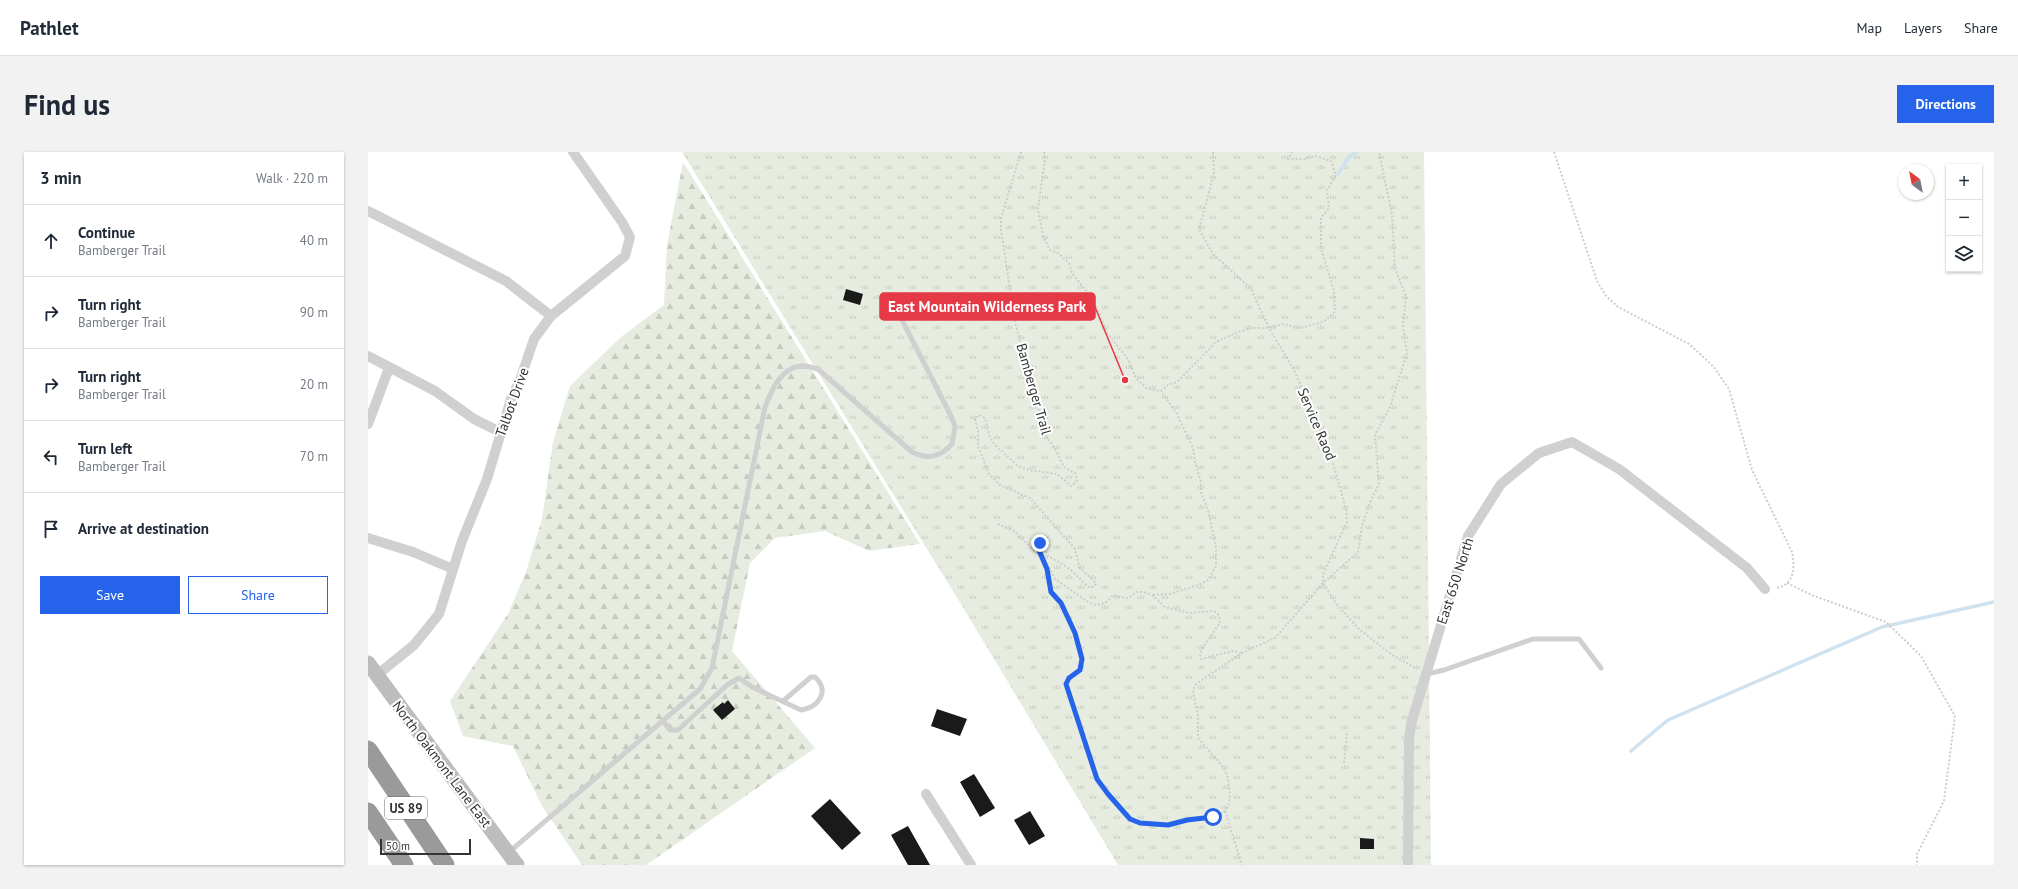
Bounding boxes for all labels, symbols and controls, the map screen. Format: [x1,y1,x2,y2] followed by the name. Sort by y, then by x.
[20,16,79,40] text: Pathlet
[1856,19,1882,37] text: Map
[1904,19,1942,37] text: Layers
[1964,19,1998,37] text: Share
[1897,85,1994,123] button: Directions
[24,86,110,123] text: Find us
[1898,164,1934,200] north arrow
[1946,164,1982,272] map controls
[1946,164,1982,200] button: +
[40,167,81,189] text: 3 min
[256,170,328,187] text: Walk · 220 m
[1946,200,1982,236] button: −
[78,223,135,242] text: Continue
[40,230,62,252] icon: ahead
[300,232,328,249] text: 40 m
[1946,236,1982,272] button: layers
[78,242,166,259] text: Bamberger Trail
[880,293,1095,320] callout: East Mountain Wilderness Park
[78,295,141,314] text: Turn right
[888,297,1087,316] text: East Mountain Wilderness Park
[40,302,62,324] icon: right
[300,304,328,321] text: 90 m
[78,314,166,331] text: Bamberger Trail
[1012,341,1056,437] street label: Bamberger Trail
[491,365,533,439] street label: Talbot Drive
[78,367,141,386] text: Turn right
[40,374,62,396] icon: right
[300,376,328,393] text: 20 m
[1294,385,1340,463] street label: Service Raod
[78,386,166,403] text: Bamberger Trail
[78,439,132,458] text: Turn left
[40,446,62,468] icon: left
[300,448,328,465] text: 70 m
[78,458,166,475] text: Bamberger Trail
[40,518,62,540] icon: arrive
[78,519,209,538] text: Arrive at destination
[1031,534,1049,552] route end
[1433,535,1477,627] street label: East 650 North
[40,576,180,614] button: Save
[188,576,328,614] button: Share
[388,697,496,831] street label: North Oakmont Lane East
[385,797,427,819] road number: US 89
[1204,808,1222,826] route start
[380,837,471,856] scale bar
[386,839,410,853] text: 50 m

